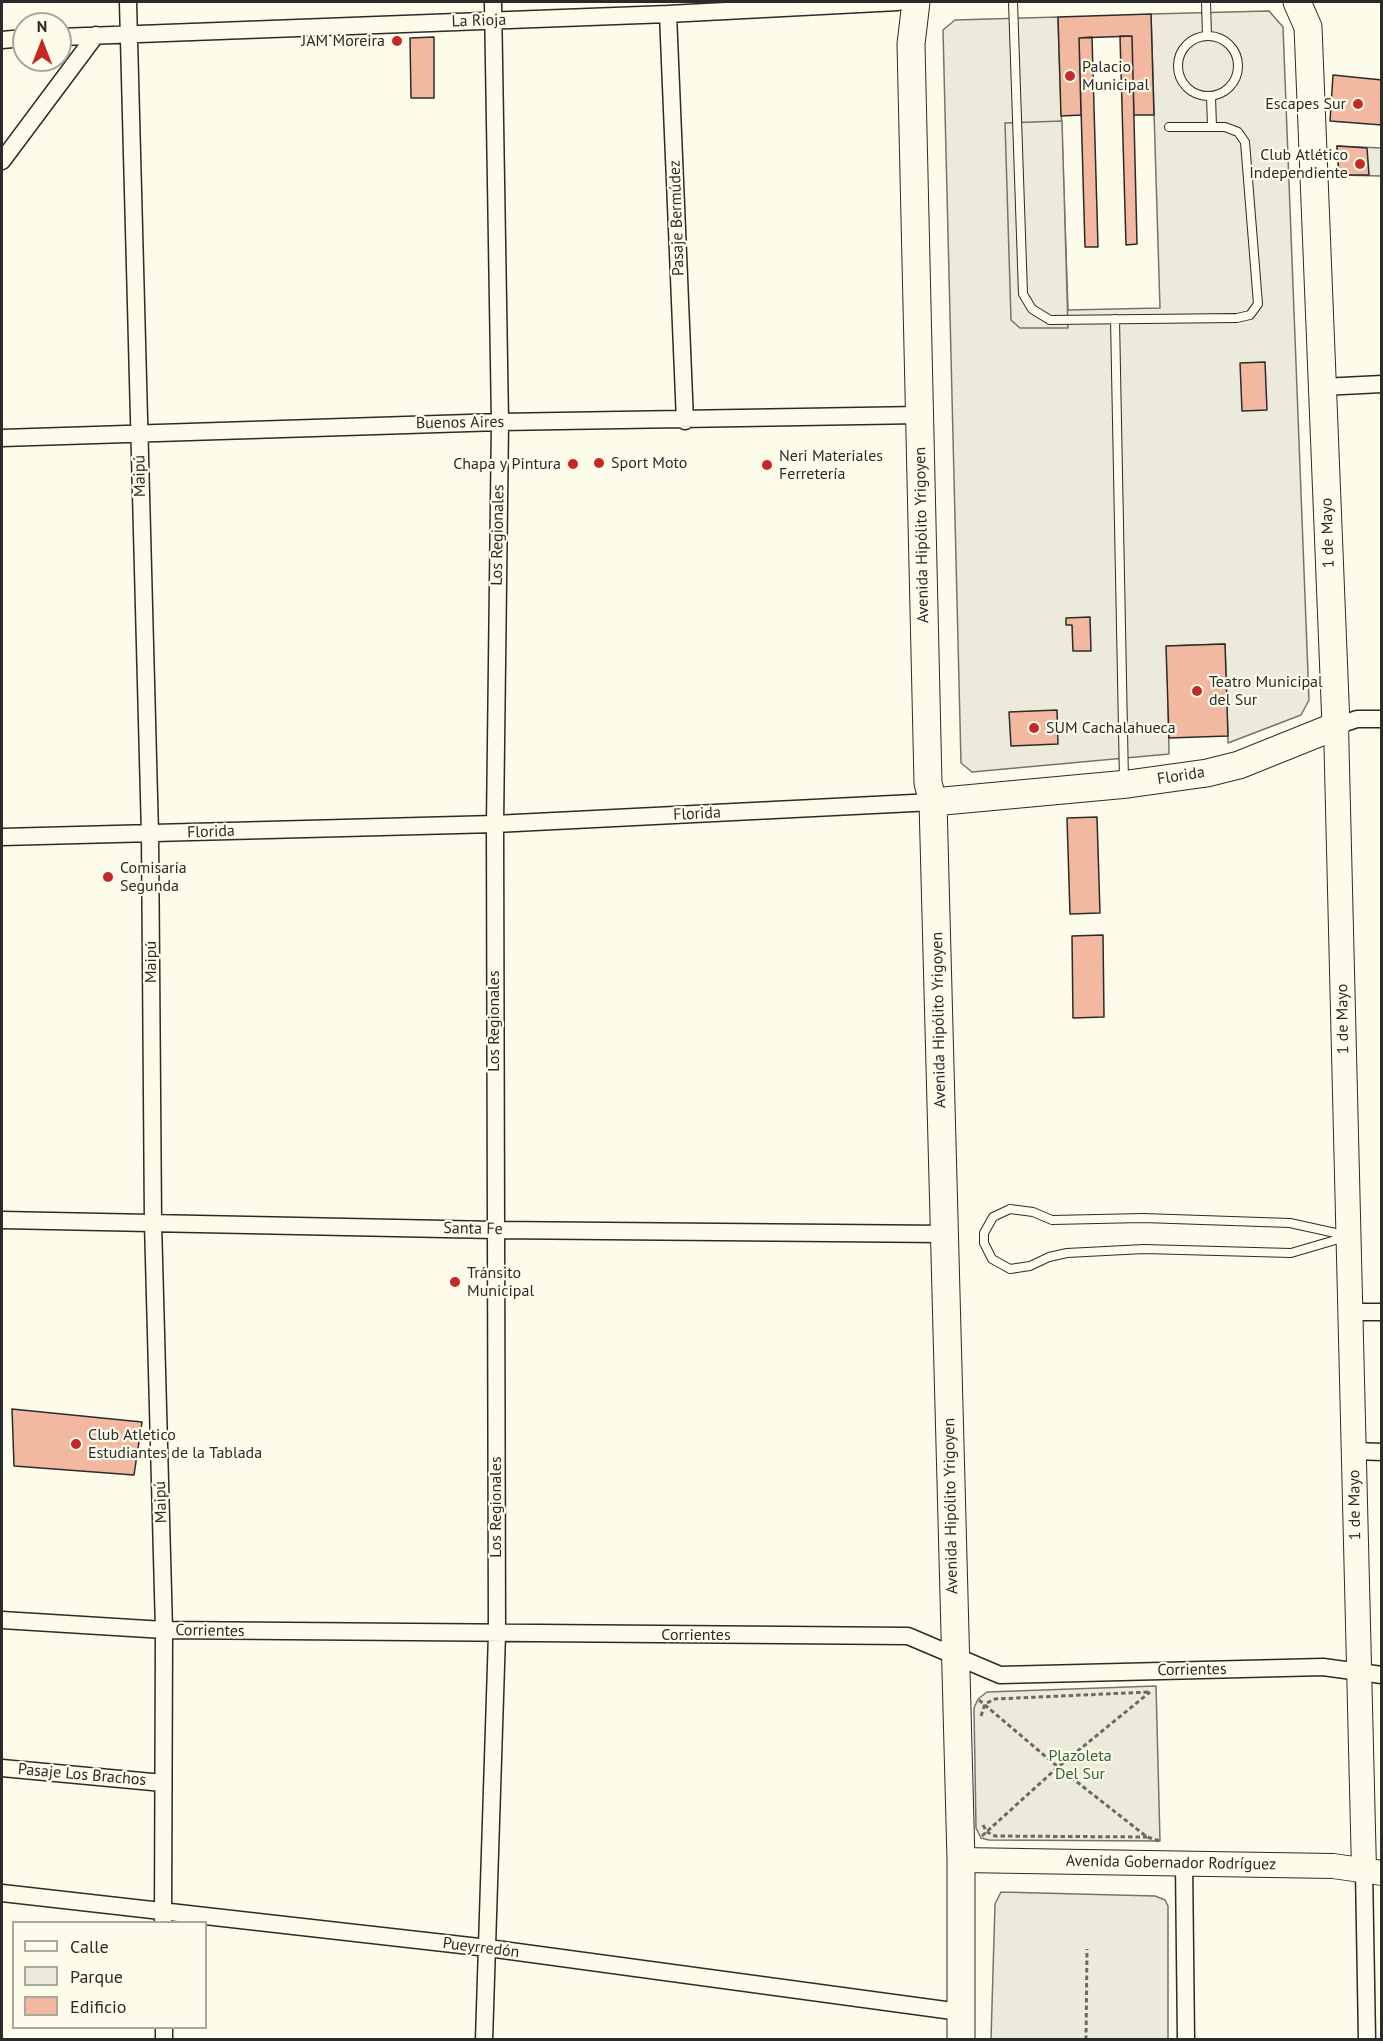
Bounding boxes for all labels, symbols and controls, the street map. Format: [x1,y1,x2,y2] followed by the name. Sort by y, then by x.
[451,10,507,32] street label: La Rioja
[12,12,72,72] north arrow
[37,16,47,36] text: N
[302,31,385,51] place label: JAM Moreira
[390,34,404,48] marker: JAM Moreira
[1082,57,1149,95] place label: Palacio Municipal
[1063,69,1077,83] marker: Palacio Municipal
[1265,94,1346,114] place label: Escapes Sur
[1351,97,1365,111] marker: Escapes Sur
[1249,145,1348,183] place label: Club Atlético Independiente
[1353,157,1367,171] marker: Club Atlético Independiente
[665,160,689,276] street label: Pasaje Bermúdez
[416,413,504,433] street label: Buenos Aires
[779,446,883,484] place label: Neri Materiales Ferretería
[911,447,933,623] street label: Avenida Hipólito Yrigoyen
[611,453,687,473] place label: Sport Moto
[453,454,561,474] place label: Chapa y Pintura
[130,455,150,497] street label: Maipú
[592,456,606,470] marker: Sport Moto
[566,457,580,471] marker: Chapa y Pintura
[760,458,774,472] marker: Neri Materiales Ferretería
[488,484,508,586] street label: Los Regionales
[1317,497,1339,569] street label: 1 de Mayo
[1209,672,1323,710] place label: Teatro Municipal del Sur
[1190,684,1204,698] marker: Teatro Municipal del Sur
[1046,718,1176,738] place label: SUM Cachalahueca
[1027,721,1041,735] marker: SUM Cachalahueca
[1156,763,1206,789] street label: Florida
[673,803,721,825] street label: Florida
[187,822,235,842] street label: Florida
[120,858,187,896] place label: Comisaría Segunda
[101,870,115,884] marker: Comisaría Segunda
[928,932,950,1108] street label: Avenida Hipólito Yrigoyen
[141,941,161,983] street label: Maipú
[484,970,504,1072] street label: Los Regionales
[1333,984,1353,1054] street label: 1 de Mayo
[443,1219,503,1239] street label: Santa Fe
[467,1263,534,1301] place label: Tránsito Municipal
[448,1275,462,1289] marker: Tránsito Municipal
[940,1418,962,1594] street label: Avenida Hipólito Yrigoyen
[88,1425,262,1463] place label: Club Atletico Estudiantes de la Tablada
[69,1437,83,1451] marker: Club Atletico Estudiantes de la Tablada
[486,1456,506,1558] street label: Los Regionales
[1345,1470,1365,1540] street label: 1 de Mayo
[151,1481,171,1523] street label: Maipú
[175,1621,245,1641] street label: Corrientes
[661,1625,731,1645] street label: Corrientes
[1157,1660,1227,1680] street label: Corrientes
[1048,1746,1112,1784] park label: Plazoleta Del Sur
[17,1760,147,1790] street label: Pasaje Los Brachos
[1066,1852,1276,1874] street label: Avenida Gobernador Rodríguez
[12,1921,207,2029] legend
[442,1934,520,1962] street label: Pueyrredón
[70,1935,109,1958] text: Calle
[70,1965,123,1988] text: Parque
[70,1995,126,2018] text: Edificio

